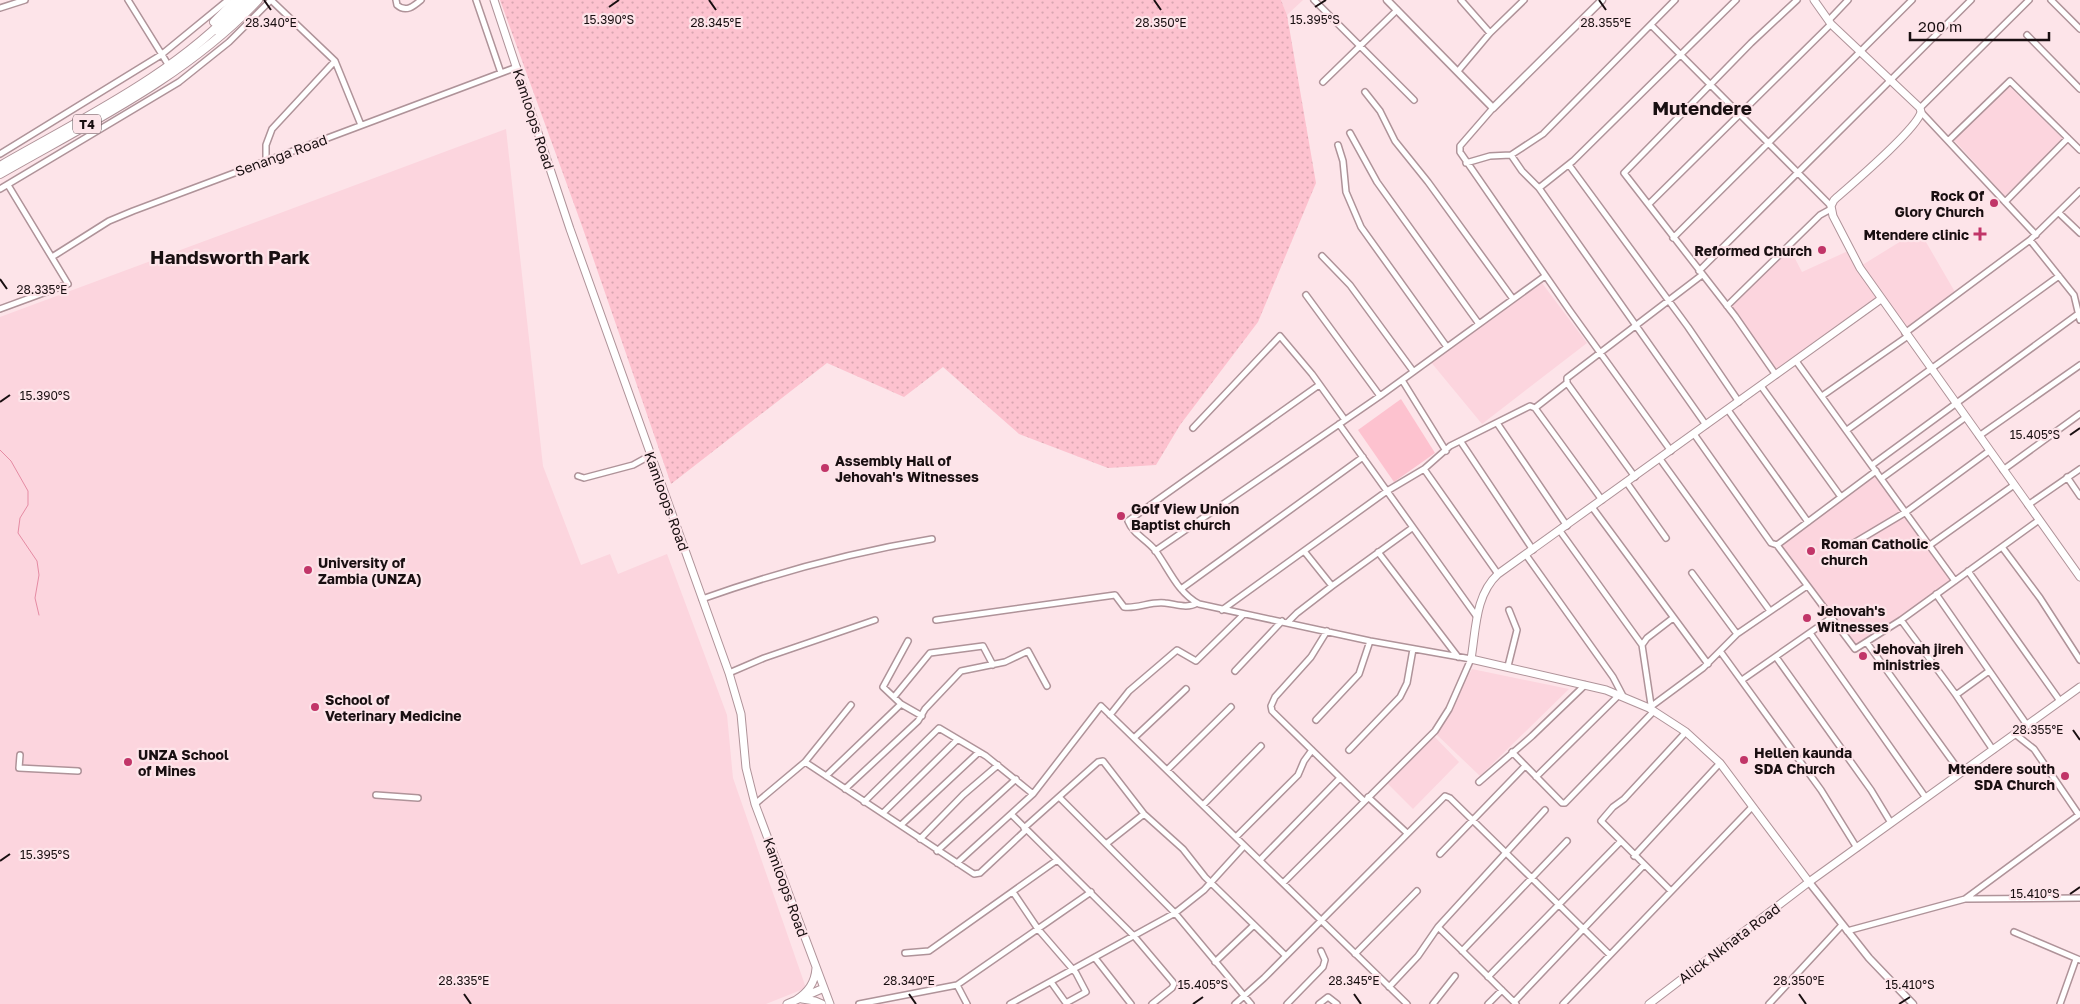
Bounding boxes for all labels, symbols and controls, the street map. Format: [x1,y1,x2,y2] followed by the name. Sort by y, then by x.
[1910,10,2049,42] scale bar
[584,12,635,27] text: 15.390°S
[1290,12,1340,27] text: 15.395°S
[245,15,297,30] text: 28.340°E
[690,15,742,30] text: 28.345°E
[1135,15,1187,30] text: 28.350°E
[1581,15,1631,30] text: 28.355°E
[1918,17,1962,35] text: 200 m
[510,67,558,171] street label: Kamloops Road
[1652,96,1752,119] district label: Mutendere
[73,115,101,134] road number: T4
[233,131,329,179] street label: Senanga Road
[1894,187,1985,220] place label: Rock Of Glory Church
[1988,197,2000,209] marker: Rock Of Glory Church
[1863,226,1969,243] place label: Mtendere clinic
[1973,227,1987,241] marker: Mtendere clinic
[1694,242,1812,259] place label: Reformed Church
[1816,244,1828,256] marker: Reformed Church
[150,245,310,268] district label: Handsworth Park
[17,282,67,297] text: 28.335°E
[20,388,71,403] text: 15.390°S
[2010,427,2061,442] text: 15.405°S
[641,449,693,553] street label: Kamloops Road
[835,452,979,485] place label: Assembly Hall of Jehovah's Witnesses
[819,462,831,474] marker: Assembly Hall of Jehovah's Witnesses
[1131,500,1239,533] place label: Golf View Union Baptist church
[1115,510,1127,522] marker: Golf View Union Baptist church
[1821,535,1928,568] place label: Roman Catholic church
[1805,545,1817,557] marker: Roman Catholic church
[318,554,422,587] place label: University of Zambia (UNZA)
[302,564,314,576] marker: University of Zambia (UNZA)
[1817,602,1889,635] place label: Jehovah's Witnesses
[1801,612,1813,624] marker: Jehovah's Witnesses
[1873,640,1964,673] place label: Jehovah jireh ministries
[1857,650,1869,662] marker: Jehovah jireh ministries
[325,691,462,724] place label: School of Veterinary Medicine
[309,701,321,713] marker: School of Veterinary Medicine
[2013,722,2063,737] text: 28.355°E
[1754,744,1852,777] place label: Hellen kaunda SDA Church
[138,746,229,779] place label: UNZA School of Mines
[1738,754,1750,766] marker: Hellen kaunda SDA Church
[122,756,134,768] marker: UNZA School of Mines
[1948,760,2055,793] place label: Mtendere south SDA Church
[2059,770,2071,782] marker: Mtendere south SDA Church
[760,835,812,939] street label: Kamloops Road
[20,847,70,862] text: 15.395°S
[2010,886,2060,901] text: 15.410°S
[1675,899,1783,987] street label: Alick Nkhata Road
[439,973,489,988] text: 28.335°E
[883,973,935,988] text: 28.340°E
[1328,973,1380,988] text: 28.345°E
[1773,973,1825,988] text: 28.350°E
[1178,977,1229,992] text: 15.405°S
[1885,977,1935,992] text: 15.410°S

